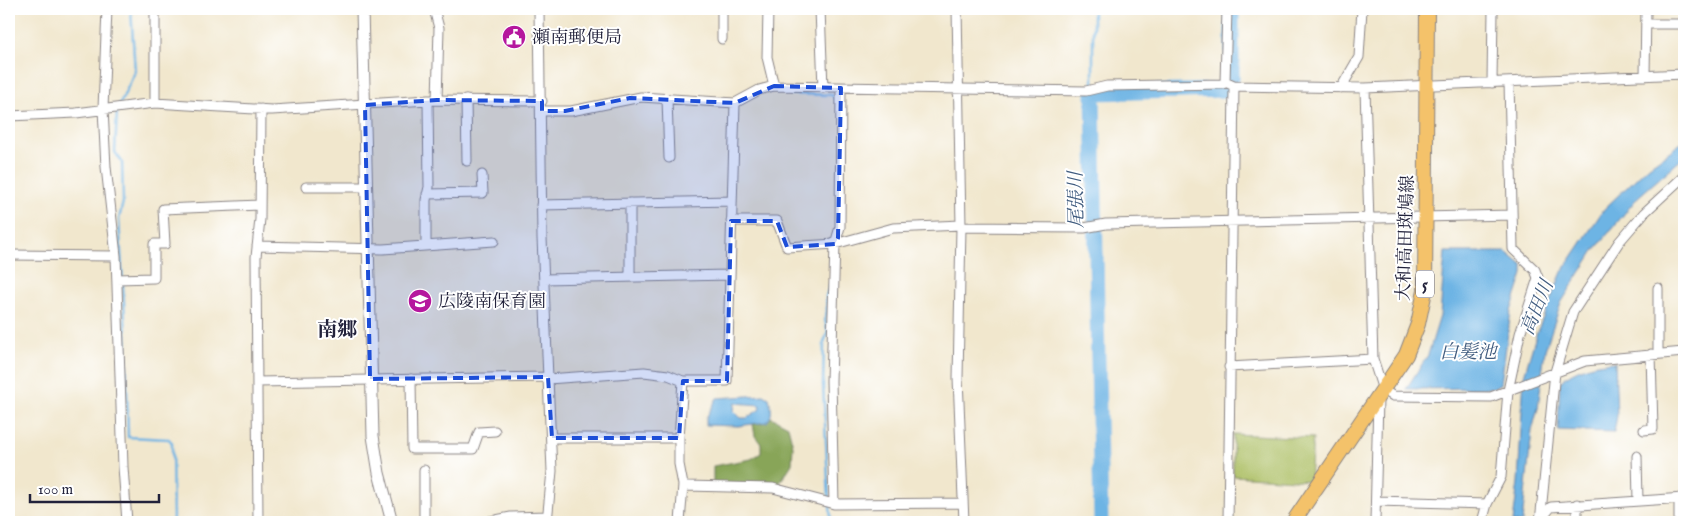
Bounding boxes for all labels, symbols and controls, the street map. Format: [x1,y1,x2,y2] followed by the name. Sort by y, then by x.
[501,24,527,50] public building icon: 瀬南郵便局
[532,27,622,50] place label: 瀬南郵便局
[1064,169,1089,229] water label: 尾張川
[1393,175,1420,301] street label: 大和高田斑鳩線
[1416,270,1434,298] road number: 5
[1516,275,1560,339] water label: 高田川
[407,288,433,314] school or university icon: 広陵南保育園
[438,291,546,314] place label: 広陵南保育園
[317,318,358,343] district label: 南郷
[1439,341,1498,365] water label: 白髪池
[30,471,159,503] scale bar
[38,480,74,499] text: 100 m

